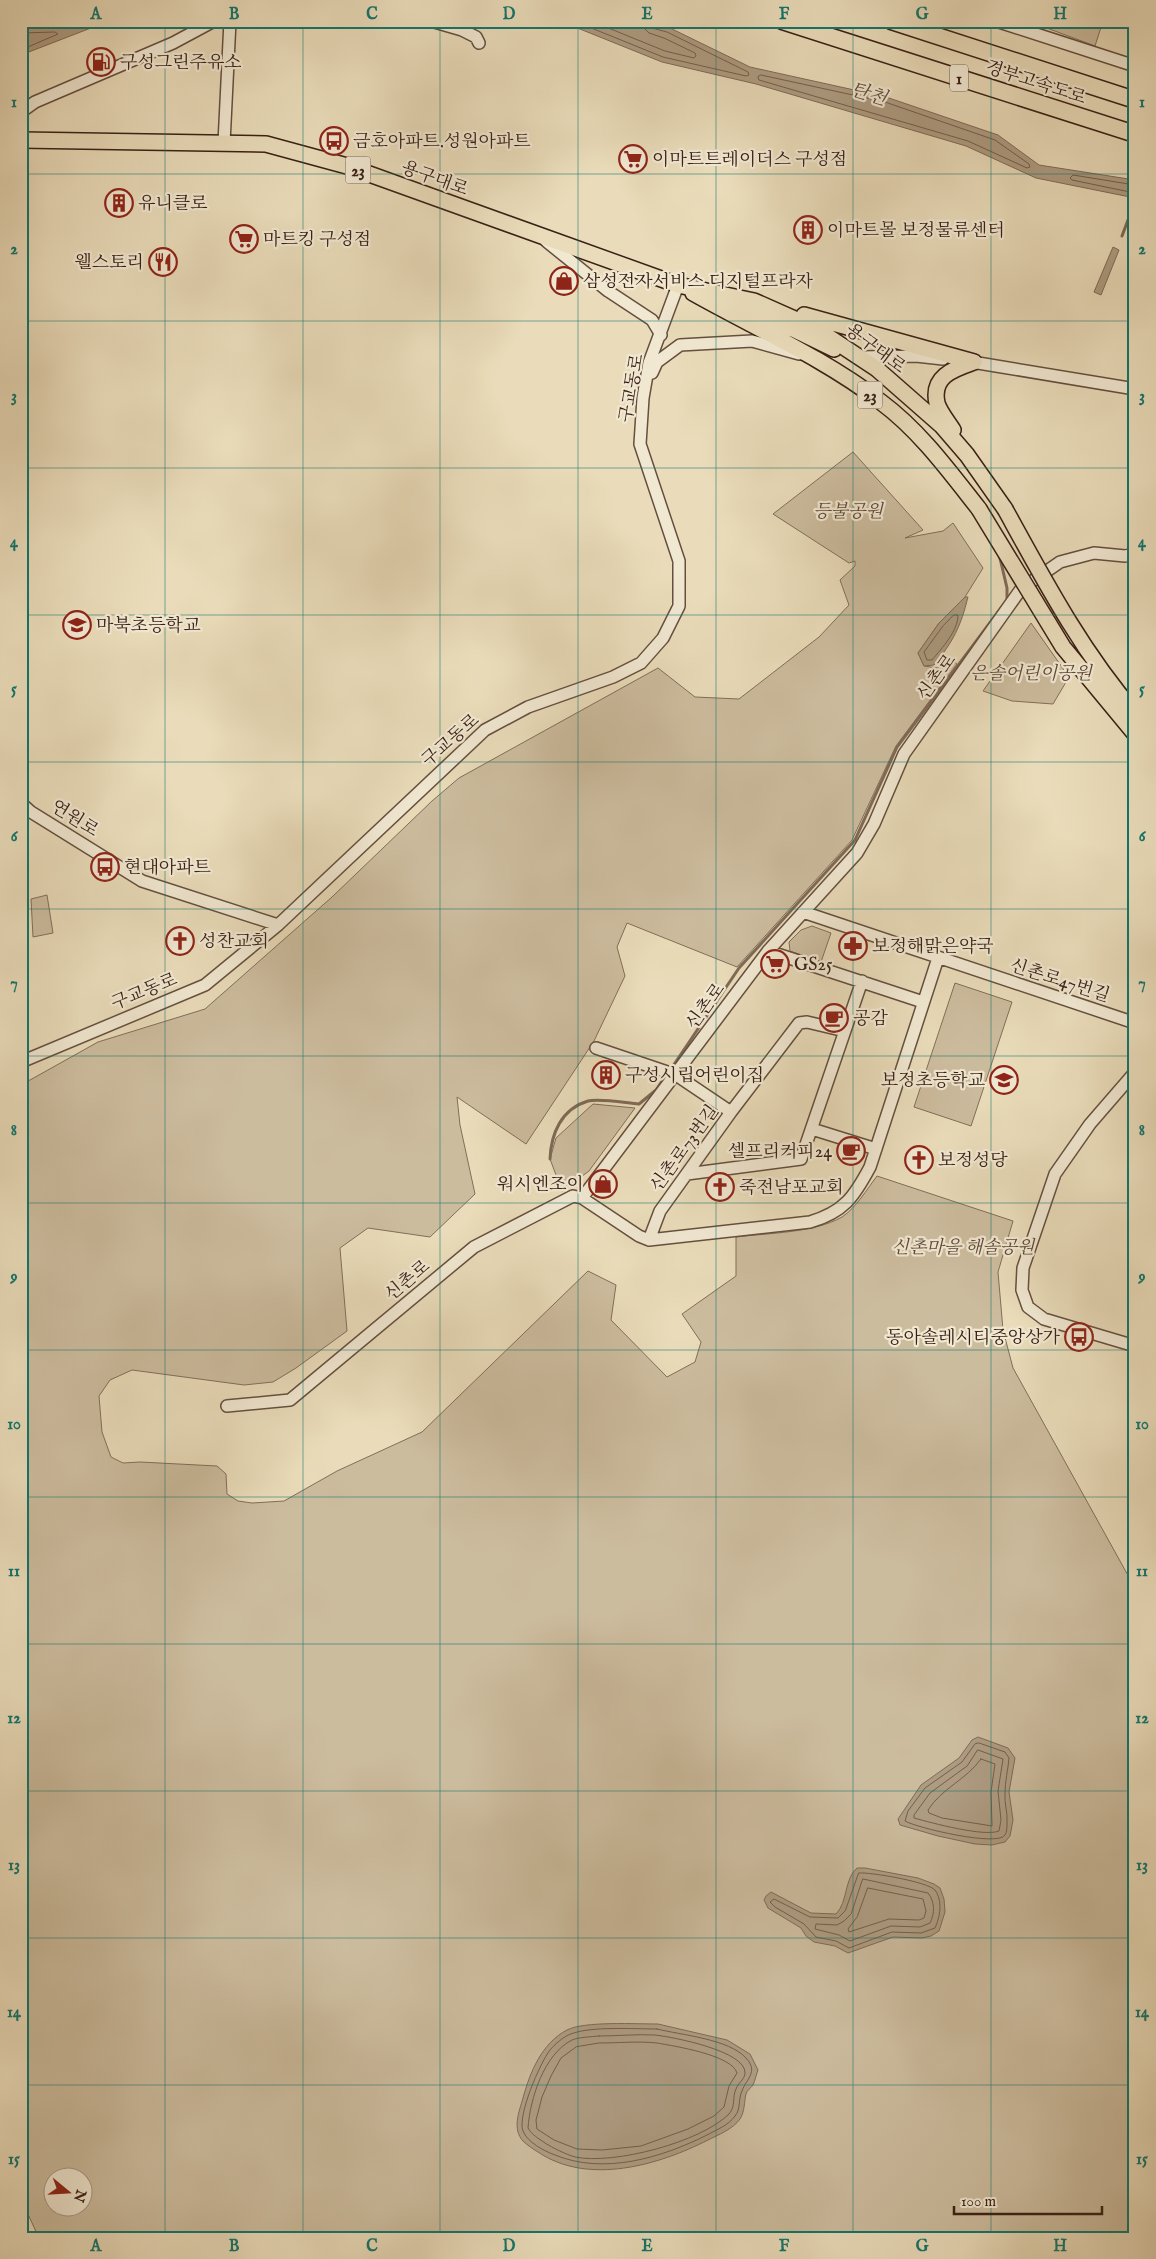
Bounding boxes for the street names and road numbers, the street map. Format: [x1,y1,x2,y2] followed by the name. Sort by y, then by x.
[982,56,1089,110] street label: 경부고속도로
[950,64,968,92] road number: 1
[346,156,370,184] road number: 23
[398,157,471,202] street label: 용구대로
[840,319,910,379] street label: 용구대로
[615,352,650,425] street label: 구교동로
[858,382,882,408] road number: 23
[913,650,962,706] street label: 신촌로
[417,710,485,773] street label: 구교동로
[46,796,102,843] street label: 연원로
[1007,954,1112,1008] street label: 신촌로47번길
[108,969,181,1016] street label: 구교동로
[682,979,731,1035] street label: 신촌로
[646,1101,725,1197] street label: 신촌로73번길
[381,1256,435,1307] street label: 신촌로

